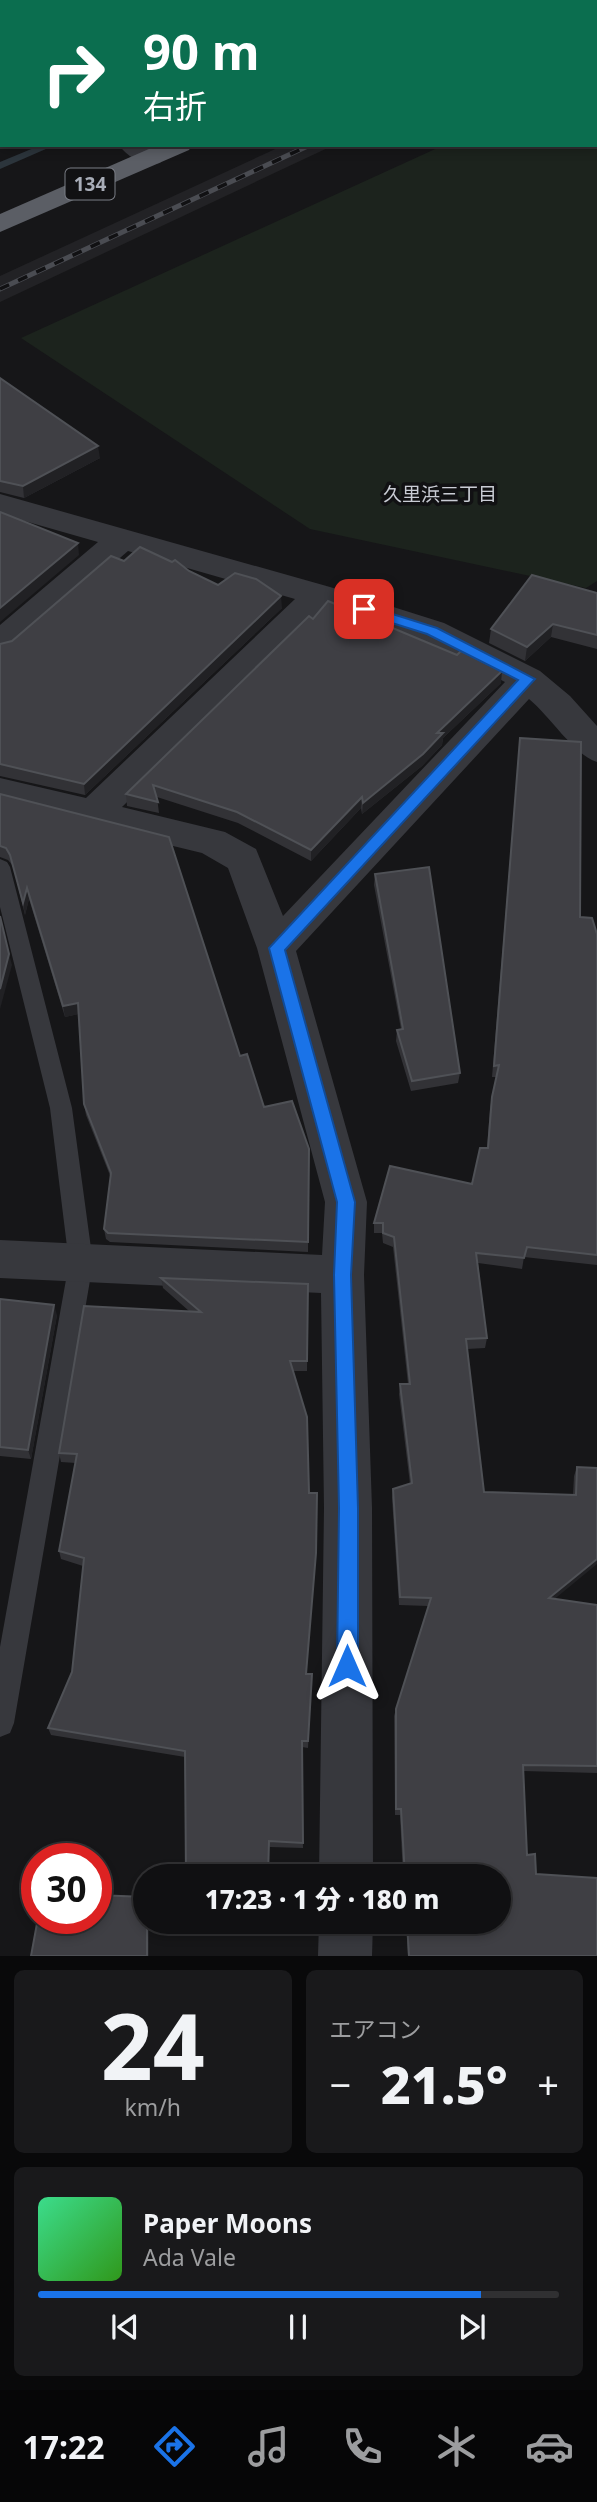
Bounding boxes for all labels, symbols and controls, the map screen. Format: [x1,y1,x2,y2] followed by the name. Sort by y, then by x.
[143,18,260,84] text: 90 m
[28,28,119,119] icon: right
[143,84,207,127] text: 右折
[66,168,114,200] road number: 134
[383,481,497,507] district label: 久里浜三丁目
[334,579,394,639] pin
[345,590,383,628] icon: arrive
[310,1629,384,1703] position arrow
[21,1843,112,1934] speed limit sign: 30
[205,1881,439,1917] text: 17:23 · 1 分 · 180 m
[101,1983,205,2107] text: 24
[330,2013,422,2045] text: エアコン
[381,2048,508,2119] text: 21.5°
[330,2058,351,2110] text: −
[537,2058,559,2110] text: +
[124,2091,181,2123] text: km/h
[143,2205,312,2241] text: Paper Moons
[143,2241,236,2273] text: Ada Vale
[106,2308,144,2346] icon: previous
[279,2308,317,2346] icon: pause
[453,2308,491,2346] icon: next
[150,2422,199,2471] icon: directions
[244,2422,293,2471] icon: music
[338,2422,387,2471] icon: phone
[432,2422,481,2471] icon: climate
[525,2422,574,2471] icon: car
[22,2425,105,2468] text: 17:22

